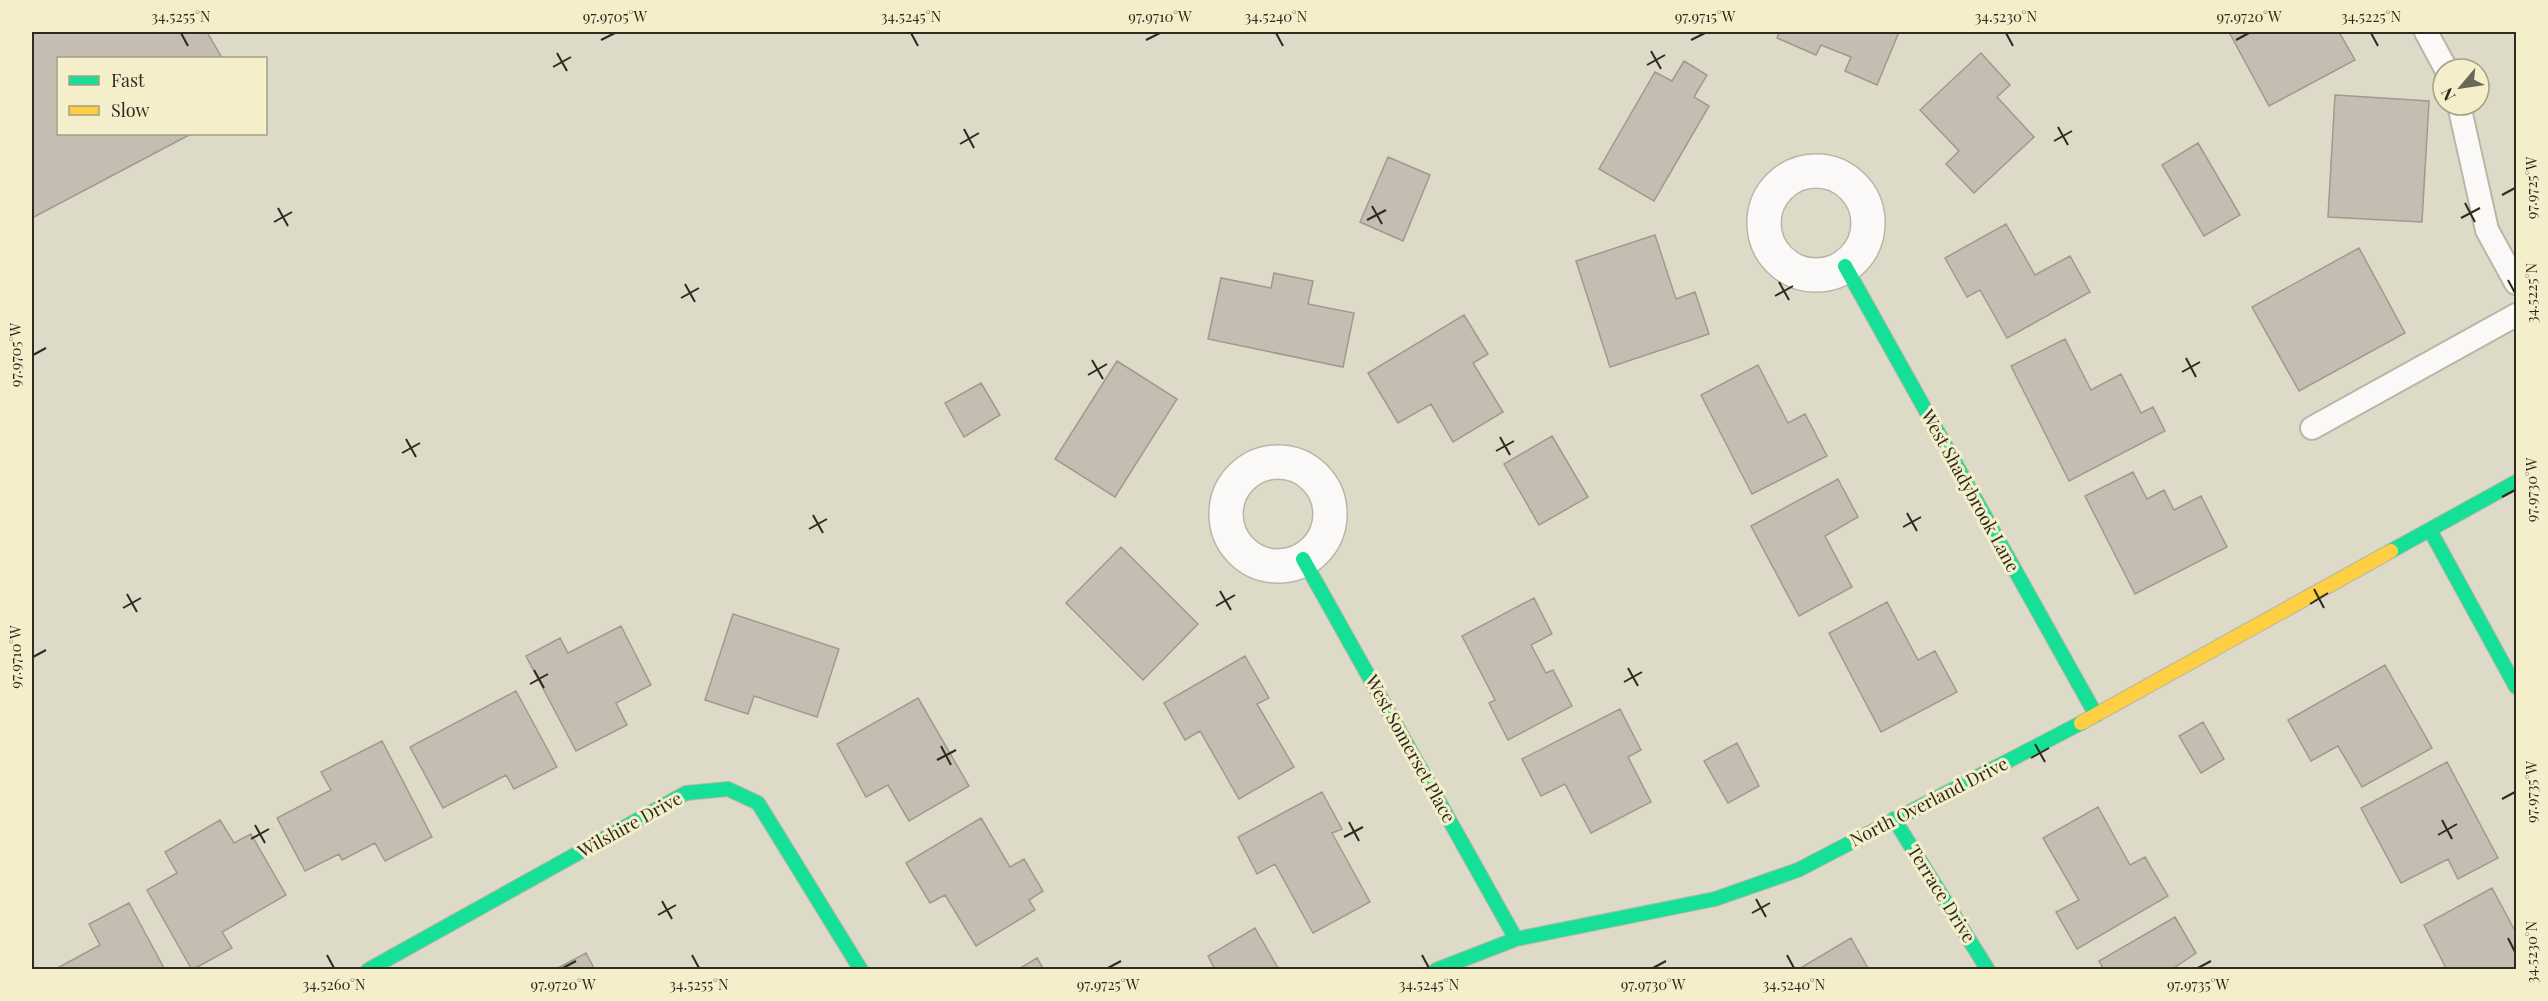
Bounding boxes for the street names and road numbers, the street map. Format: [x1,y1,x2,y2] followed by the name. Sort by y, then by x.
[1916,404,2026,576] street label: West Shadybrook Lane
[1360,669,1461,827] street label: West Somerset Place
[1845,751,2012,851] street label: North Overland Drive
[572,786,686,863] street label: Wilshire Drive
[1902,840,1981,947] street label: Terrace Drive

